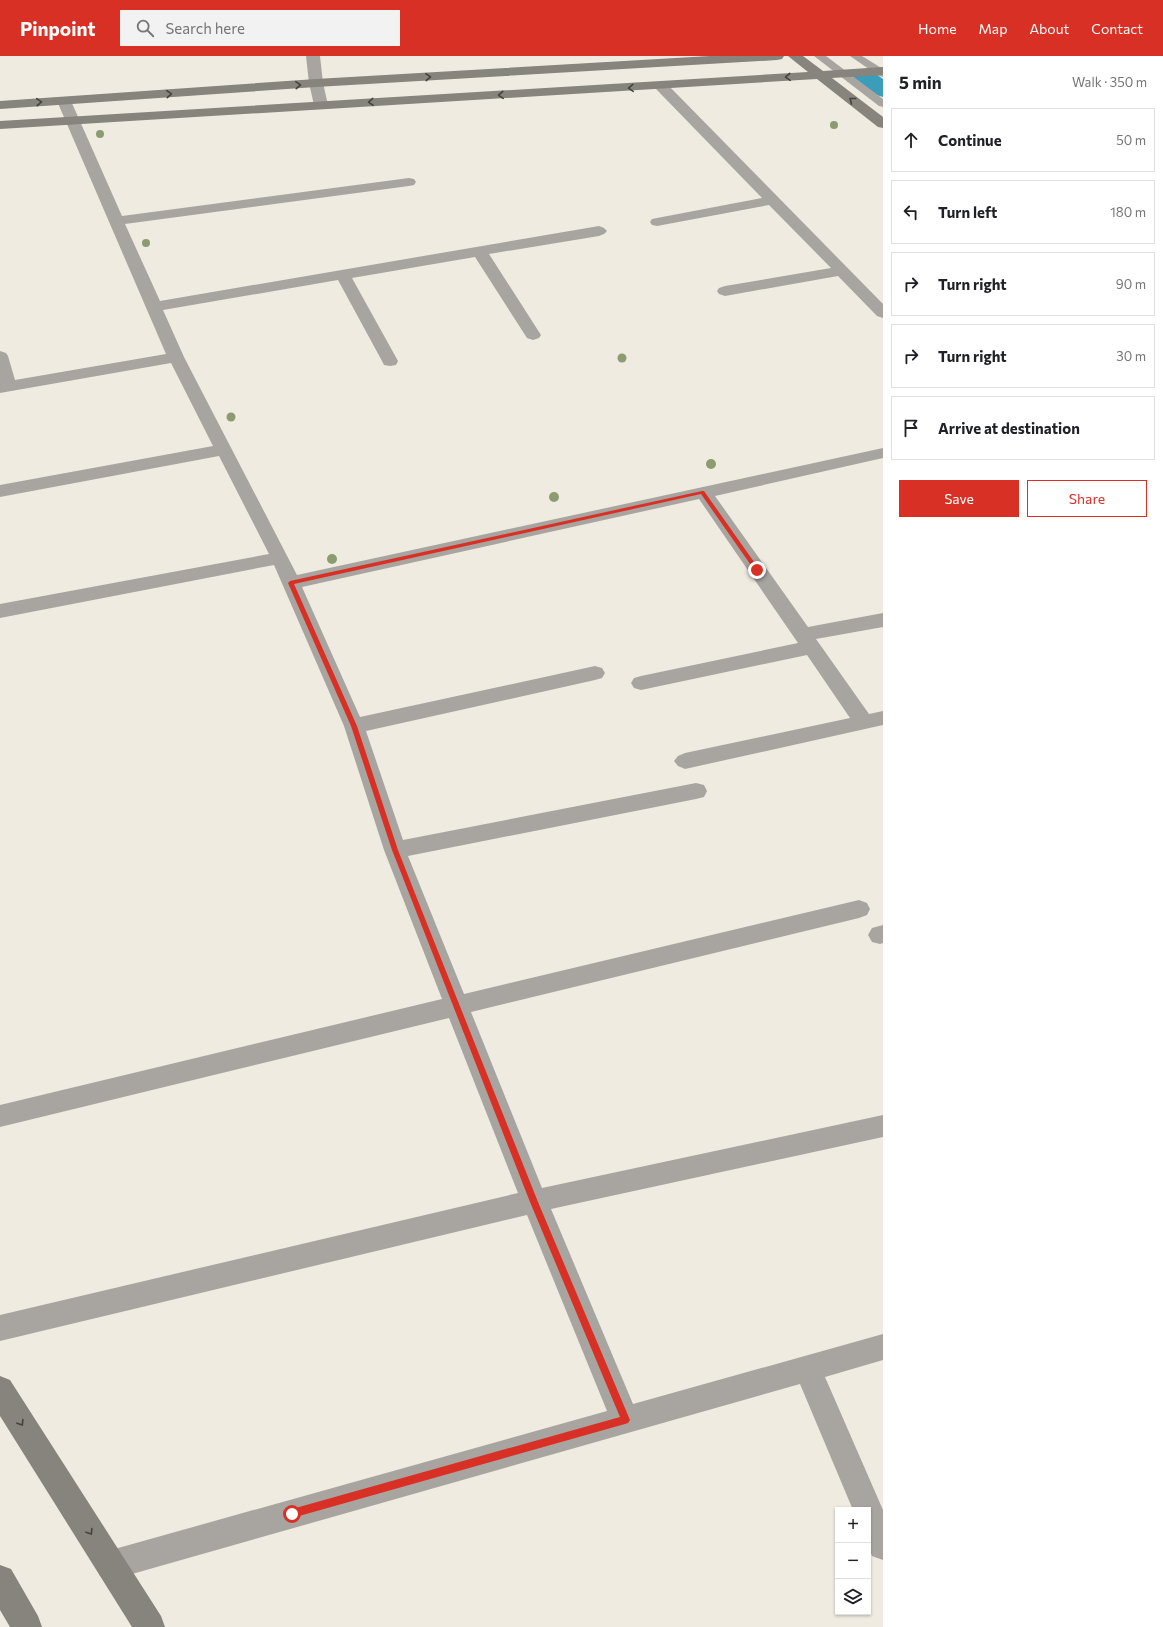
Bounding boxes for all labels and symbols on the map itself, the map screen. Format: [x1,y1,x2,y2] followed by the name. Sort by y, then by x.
[425,72,431,81] one-way arrow
[785,73,791,82] one-way arrow
[295,80,301,89] one-way arrow
[628,83,634,92] one-way arrow
[166,89,172,98] one-way arrow
[498,91,504,100] one-way arrow
[850,97,857,104] one-way arrow
[36,98,42,107] one-way arrow
[368,98,374,107] one-way arrow
[748,561,766,579] route end
[16,1418,23,1425] one-way arrow
[283,1505,301,1523] route start
[86,1528,93,1535] one-way arrow

